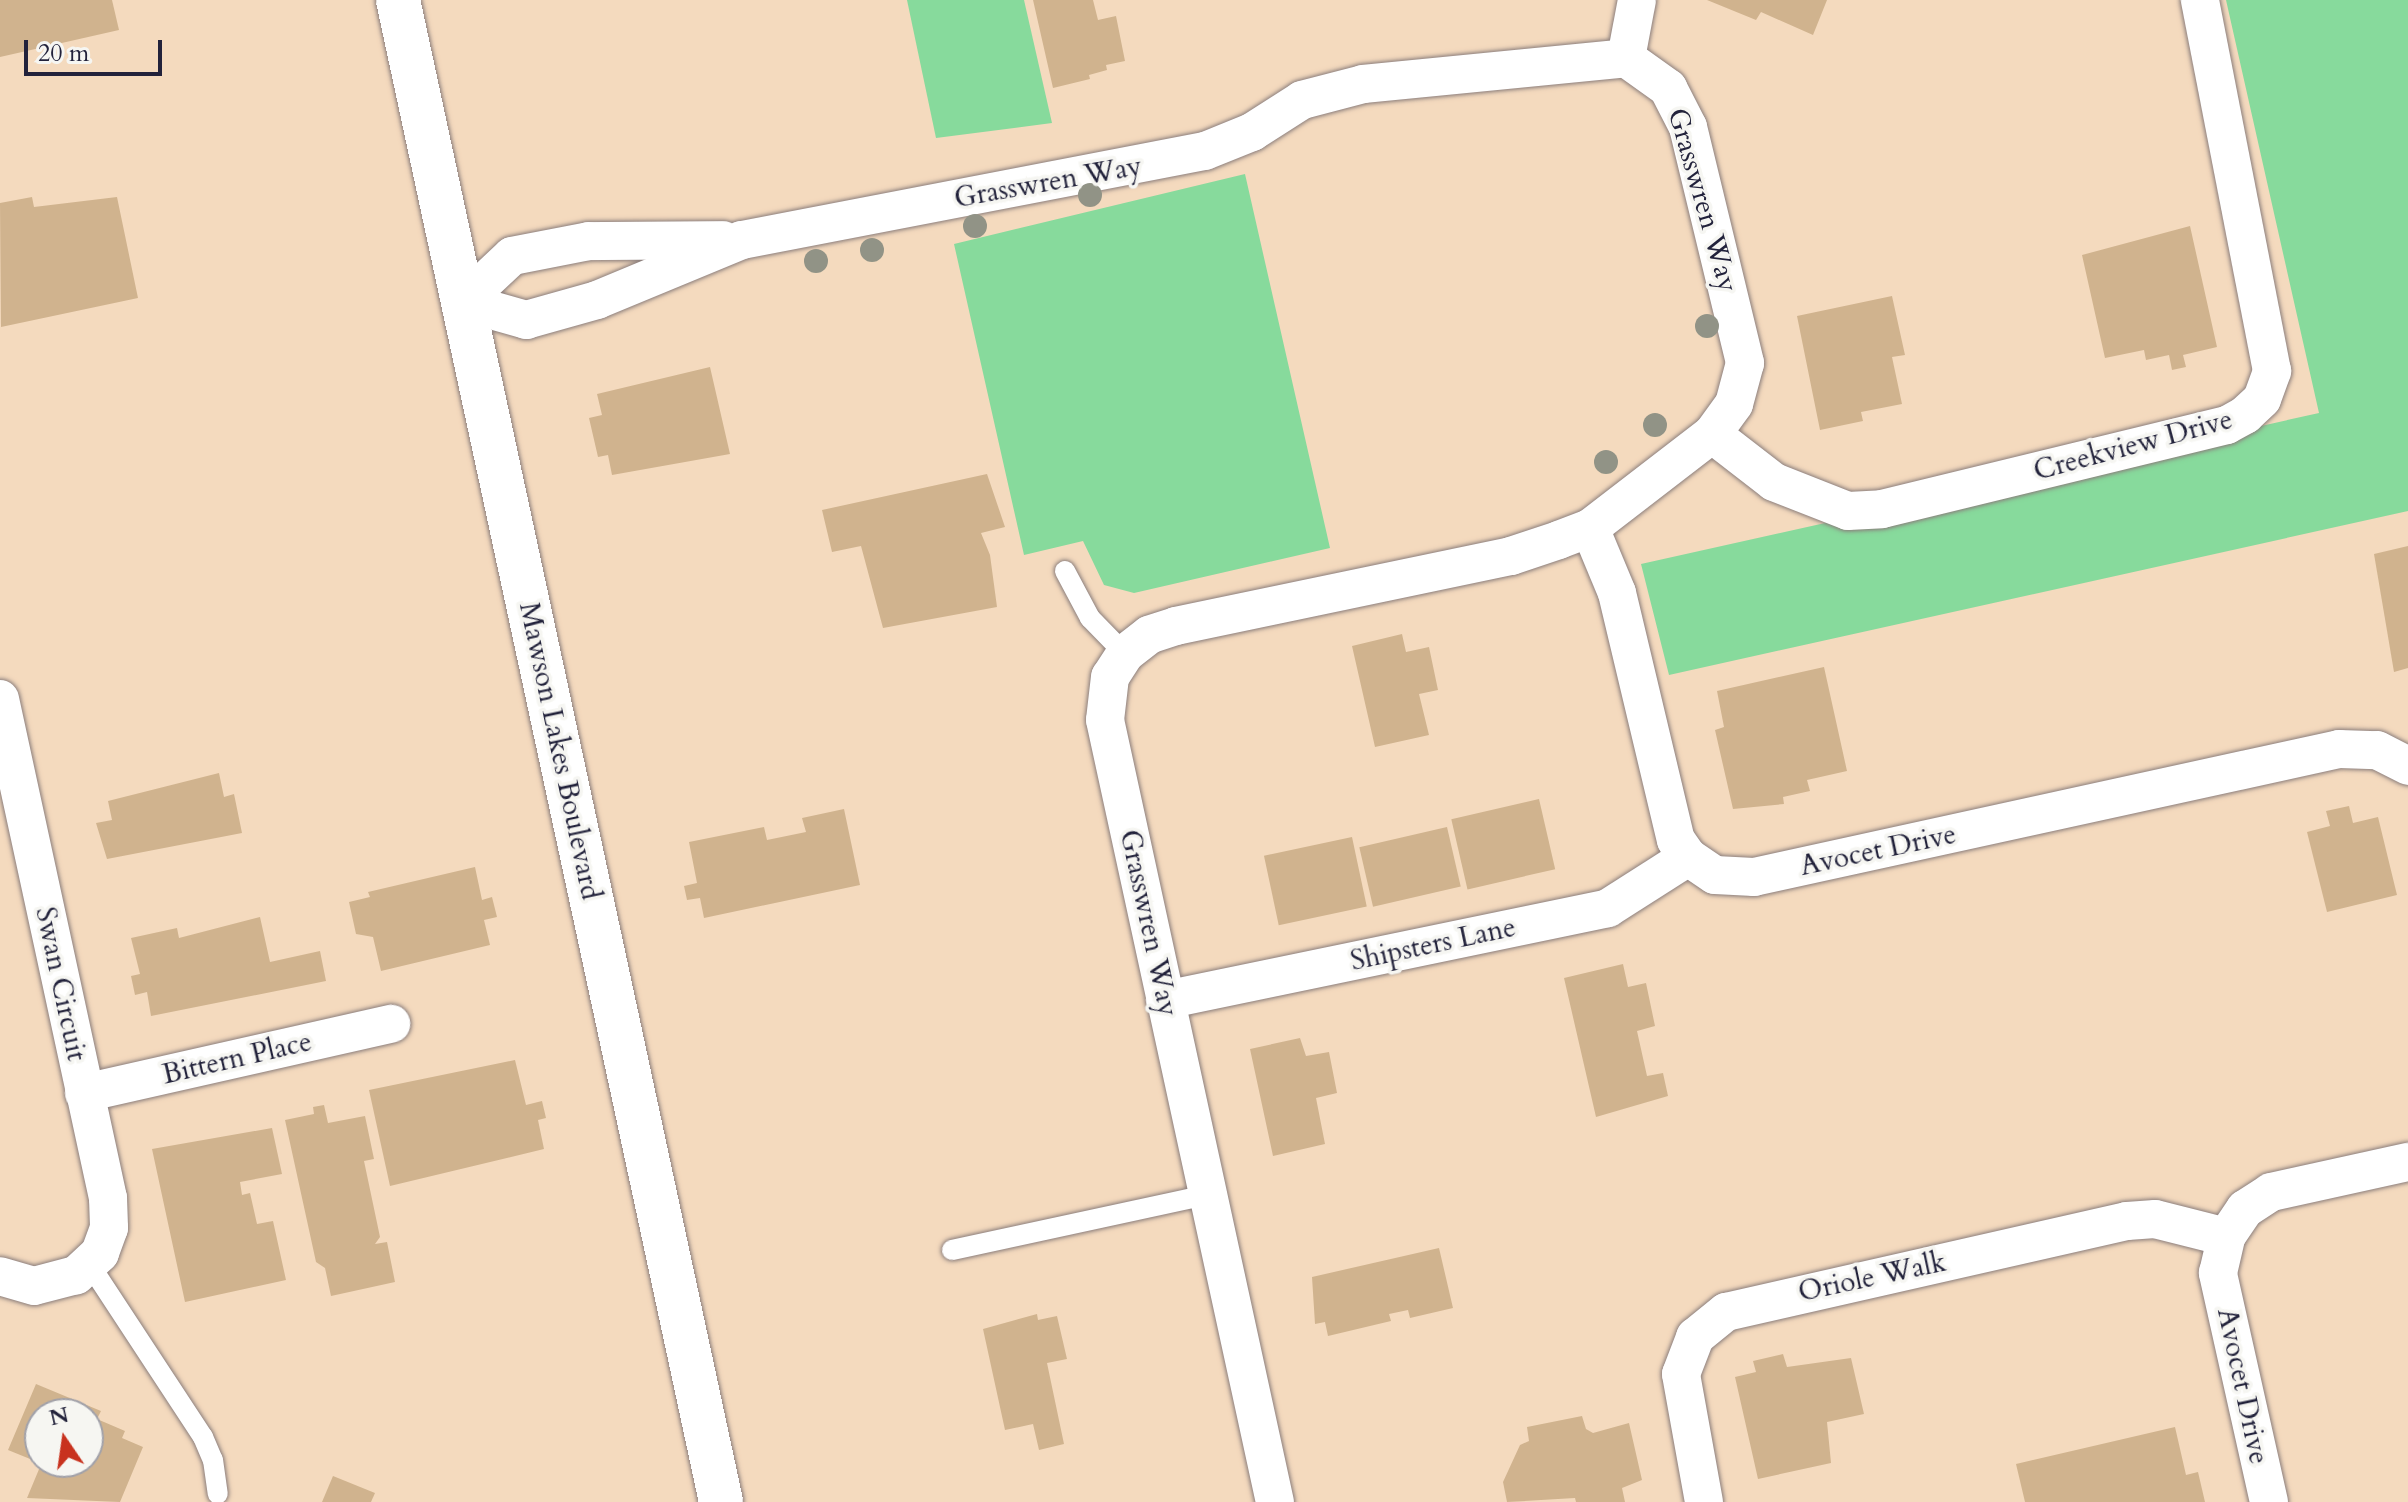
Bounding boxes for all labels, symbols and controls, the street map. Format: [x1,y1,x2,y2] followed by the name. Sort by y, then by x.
[28,24,166,74] scale bar
[38,37,89,70] text: 20 m
[1661,104,1745,296] street label: Grasswren Way
[952,149,1144,215] street label: Grasswren Way
[2030,402,2236,488] street label: Creekview Drive
[512,599,608,903] street label: Mawson Lakes Boulevard
[1797,817,1959,883] street label: Avocet Drive
[1113,827,1185,1019] street label: Grasswren Way
[28,904,94,1064] street label: Swan Circuit
[1347,910,1519,978] street label: Shipsters Lane
[159,1025,315,1091] street label: Bittern Place
[1795,1245,1949,1309] street label: Oriole Walk
[2210,1305,2276,1467] street label: Avocet Drive
[24,1398,104,1478] north arrow
[46,1400,72,1433] text: N

